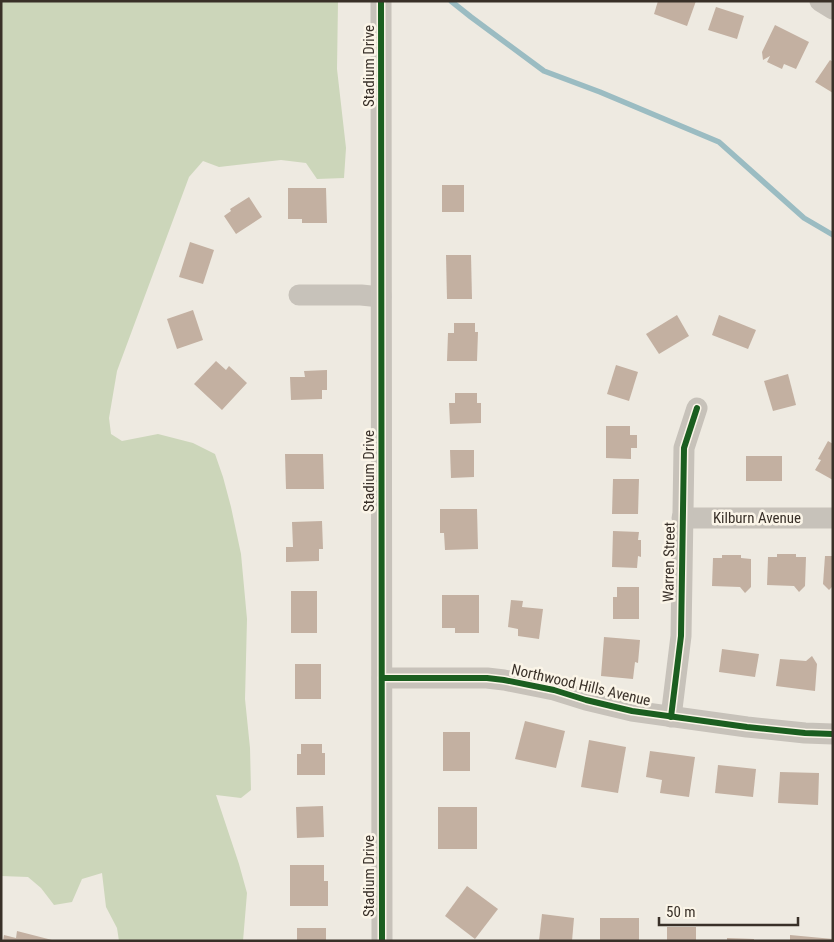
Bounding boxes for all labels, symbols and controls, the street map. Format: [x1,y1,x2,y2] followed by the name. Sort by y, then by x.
[360,25,378,107] street label: Stadium Drive
[360,430,378,512] street label: Stadium Drive
[713,509,801,527] street label: Kilburn Avenue
[659,522,679,602] street label: Warren Street
[510,660,652,710] street label: Northwood Hills Avenue
[360,835,378,917] street label: Stadium Drive
[659,894,798,926] scale bar
[666,903,696,921] text: 50 m

